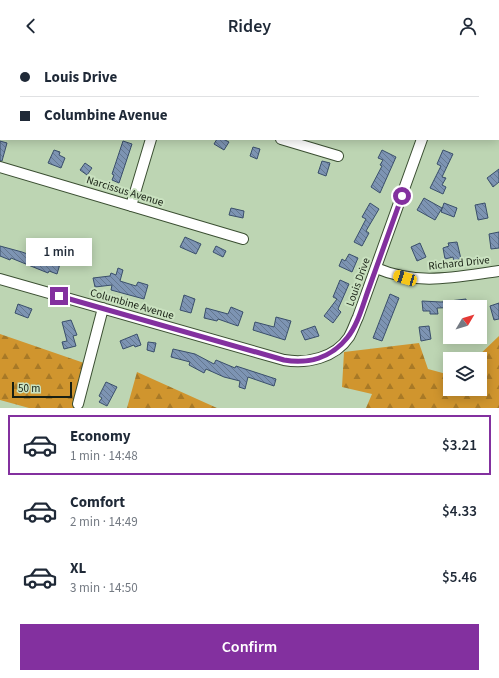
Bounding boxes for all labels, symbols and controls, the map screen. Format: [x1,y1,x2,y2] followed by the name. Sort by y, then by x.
[228,14,271,39] text: Ridey
[20,15,42,37] icon: back
[457,15,479,37] icon: person
[44,67,117,88] text: Louis Drive
[44,105,168,126] text: Columbine Avenue
[85,172,166,210] street label: Narcissus Avenue
[393,187,411,205] route start
[26,238,92,266] callout: 1 min
[44,243,74,261] text: 1 min
[428,252,491,274] street label: Richard Drive
[342,255,374,308] street label: Louis Drive
[392,269,418,287] car
[88,285,176,323] street label: Columbine Avenue
[50,287,68,305] route end
[443,300,487,344] north arrow
[443,300,487,396] map controls
[443,352,487,396] button: layers
[12,380,72,399] scale bar
[18,381,40,396] text: 50 m
[70,426,131,447] text: Economy
[22,427,58,463] icon: car
[442,435,477,456] text: $3.21
[70,447,138,465] text: 1 min · 14:48
[70,492,125,513] text: Comfort
[22,493,58,529] icon: car
[442,501,477,522] text: $4.33
[70,513,138,531] text: 2 min · 14:49
[70,558,86,579] text: XL
[22,559,58,595] icon: car
[442,567,477,588] text: $5.46
[70,579,138,597] text: 3 min · 14:50
[20,624,479,670] button: Confirm

